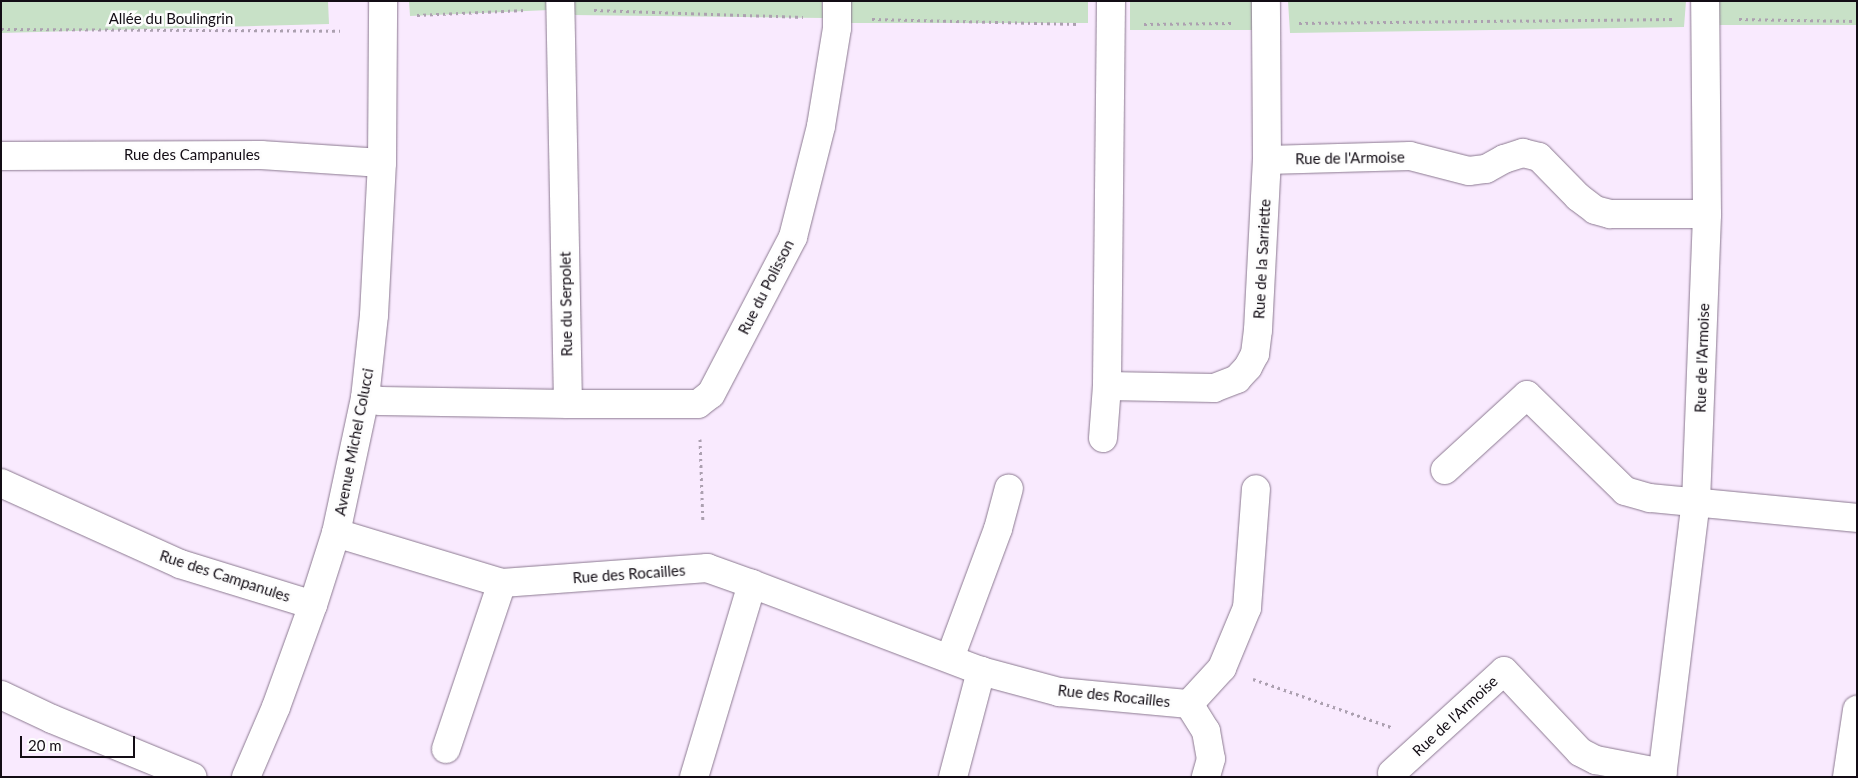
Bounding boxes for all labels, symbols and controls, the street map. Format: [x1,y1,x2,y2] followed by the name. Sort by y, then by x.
[109,10,233,28] street label: Allée du Boulingrin
[124,146,260,164] street label: Rue des Campanules
[1295,148,1405,168] street label: Rue de l'Armoise
[1250,199,1274,319] street label: Rue de la Sarriette
[734,237,798,337] street label: Rue du Polisson
[556,251,576,357] street label: Rue du Serpolet
[1691,303,1713,413] street label: Rue de l'Armoise
[331,367,377,517] street label: Avenue Michel Colucci
[157,546,293,606] street label: Rue des Campanules
[572,561,686,587] street label: Rue des Rocailles
[1409,672,1501,760] street label: Rue de l'Armoise
[1057,681,1171,711] street label: Rue des Rocailles
[22,726,138,758] scale bar
[28,736,62,754] text: 20 m

